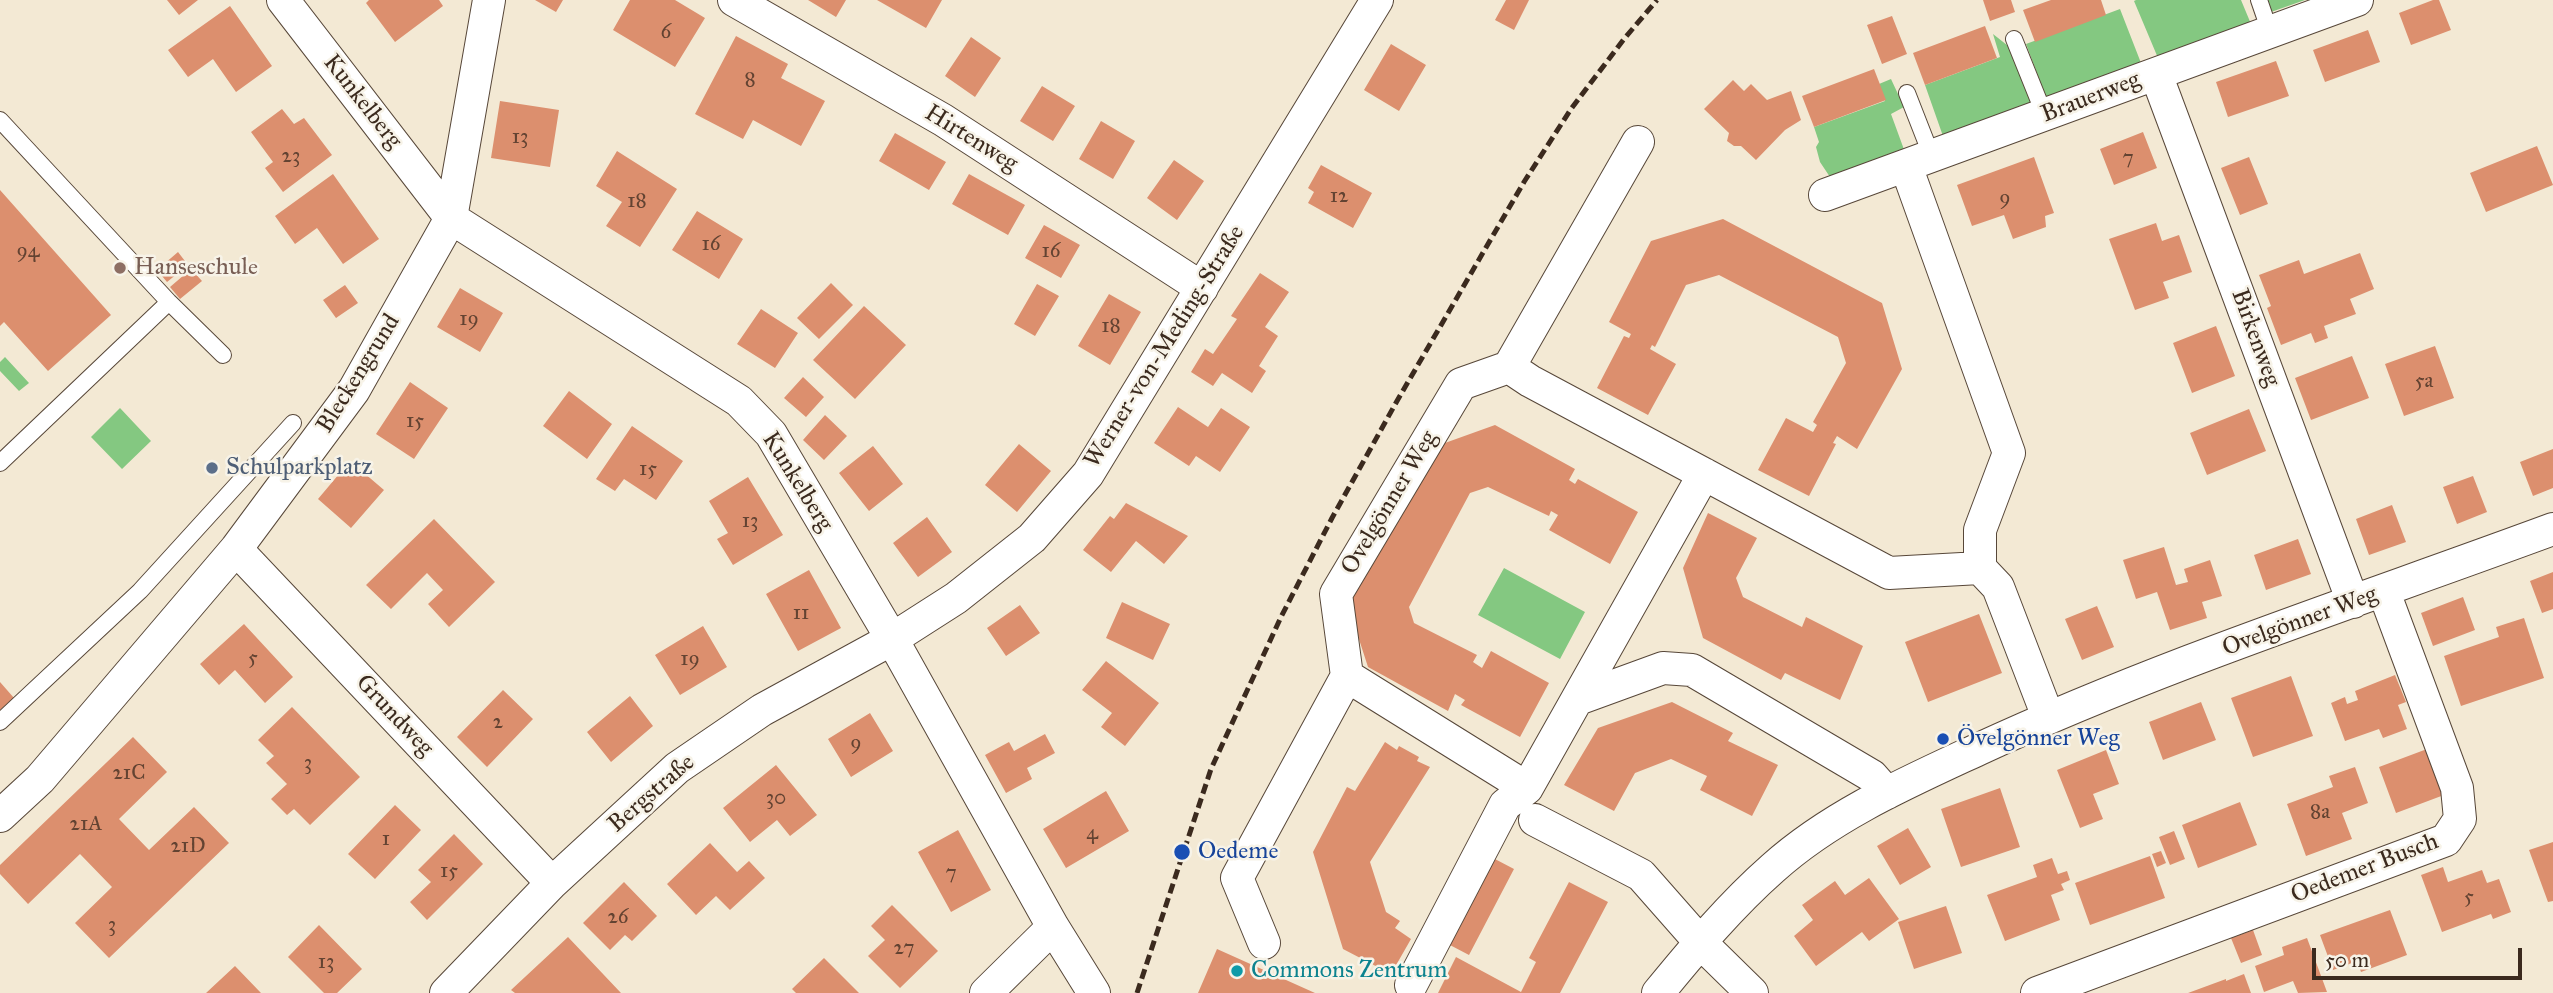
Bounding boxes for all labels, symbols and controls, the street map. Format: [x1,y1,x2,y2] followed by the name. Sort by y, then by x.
[661,20,671,46] house number: 6
[316,49,408,155] street label: Kunkelberg
[2037,66,2145,130] street label: Brauerweg
[744,68,756,94] house number: 8
[919,99,1023,179] street label: Hirtenweg
[512,125,528,151] house number: 13
[282,144,300,170] house number: 23
[2122,146,2134,172] house number: 7
[1330,184,1348,210] house number: 12
[1999,186,2011,212] house number: 9
[627,189,647,215] house number: 18
[1079,221,1251,473] street label: Werner-von-Meding-Straße
[701,232,721,258] house number: 16
[17,239,39,265] house number: 94
[1041,239,1061,265] house number: 16
[134,254,258,282] place label: Hanseschule
[112,260,128,276] marker: Hanseschule
[2224,285,2286,391] street label: Birkenweg
[459,307,479,333] house number: 19
[311,309,407,439] street label: Bleckengrund
[1101,314,1121,340] house number: 18
[2415,369,2433,395] house number: 5a
[406,409,424,435] house number: 15
[1336,426,1444,580] street label: Ovelgönner Weg
[755,427,839,537] street label: Kunkelberg
[226,454,373,482] place label: Schulparkplatz
[639,457,657,483] house number: 15
[204,460,220,476] marker: Schulparkplatz
[742,509,758,535] house number: 13
[2219,581,2381,663] street label: Ovelgönner Weg
[793,601,809,627] house number: 11
[248,646,258,672] house number: 5
[680,647,700,673] house number: 19
[349,669,439,763] street label: Grundweg
[493,710,503,736] house number: 2
[1957,725,2120,753] place label: Övelgönner Weg
[850,731,862,757] house number: 9
[1935,731,1951,747] marker: Övelgönner Weg
[603,749,701,839] street label: Bergstraße
[304,751,312,777] house number: 3
[113,761,145,787] house number: 21C
[766,786,786,812] house number: 30
[2310,800,2330,826] house number: 8a
[70,812,102,838] house number: 21A
[1086,821,1098,847] house number: 4
[382,827,390,853] house number: 1
[2287,828,2443,910] street label: Oedemer Busch
[170,834,206,860] house number: 21D
[1198,838,1278,866] place label: Oedeme
[1172,842,1192,862] marker: Oedeme
[440,859,458,885] house number: 15
[945,861,957,887] house number: 7
[2464,885,2474,911] house number: 5
[607,905,629,931] house number: 26
[108,913,116,939] house number: 3
[2315,934,2525,978] scale bar
[894,936,914,962] house number: 27
[2325,947,2369,973] text: 50 m
[318,950,334,976] house number: 13
[1251,957,1447,985] place label: Commons Zentrum
[1229,963,1245,979] marker: Commons Zentrum

